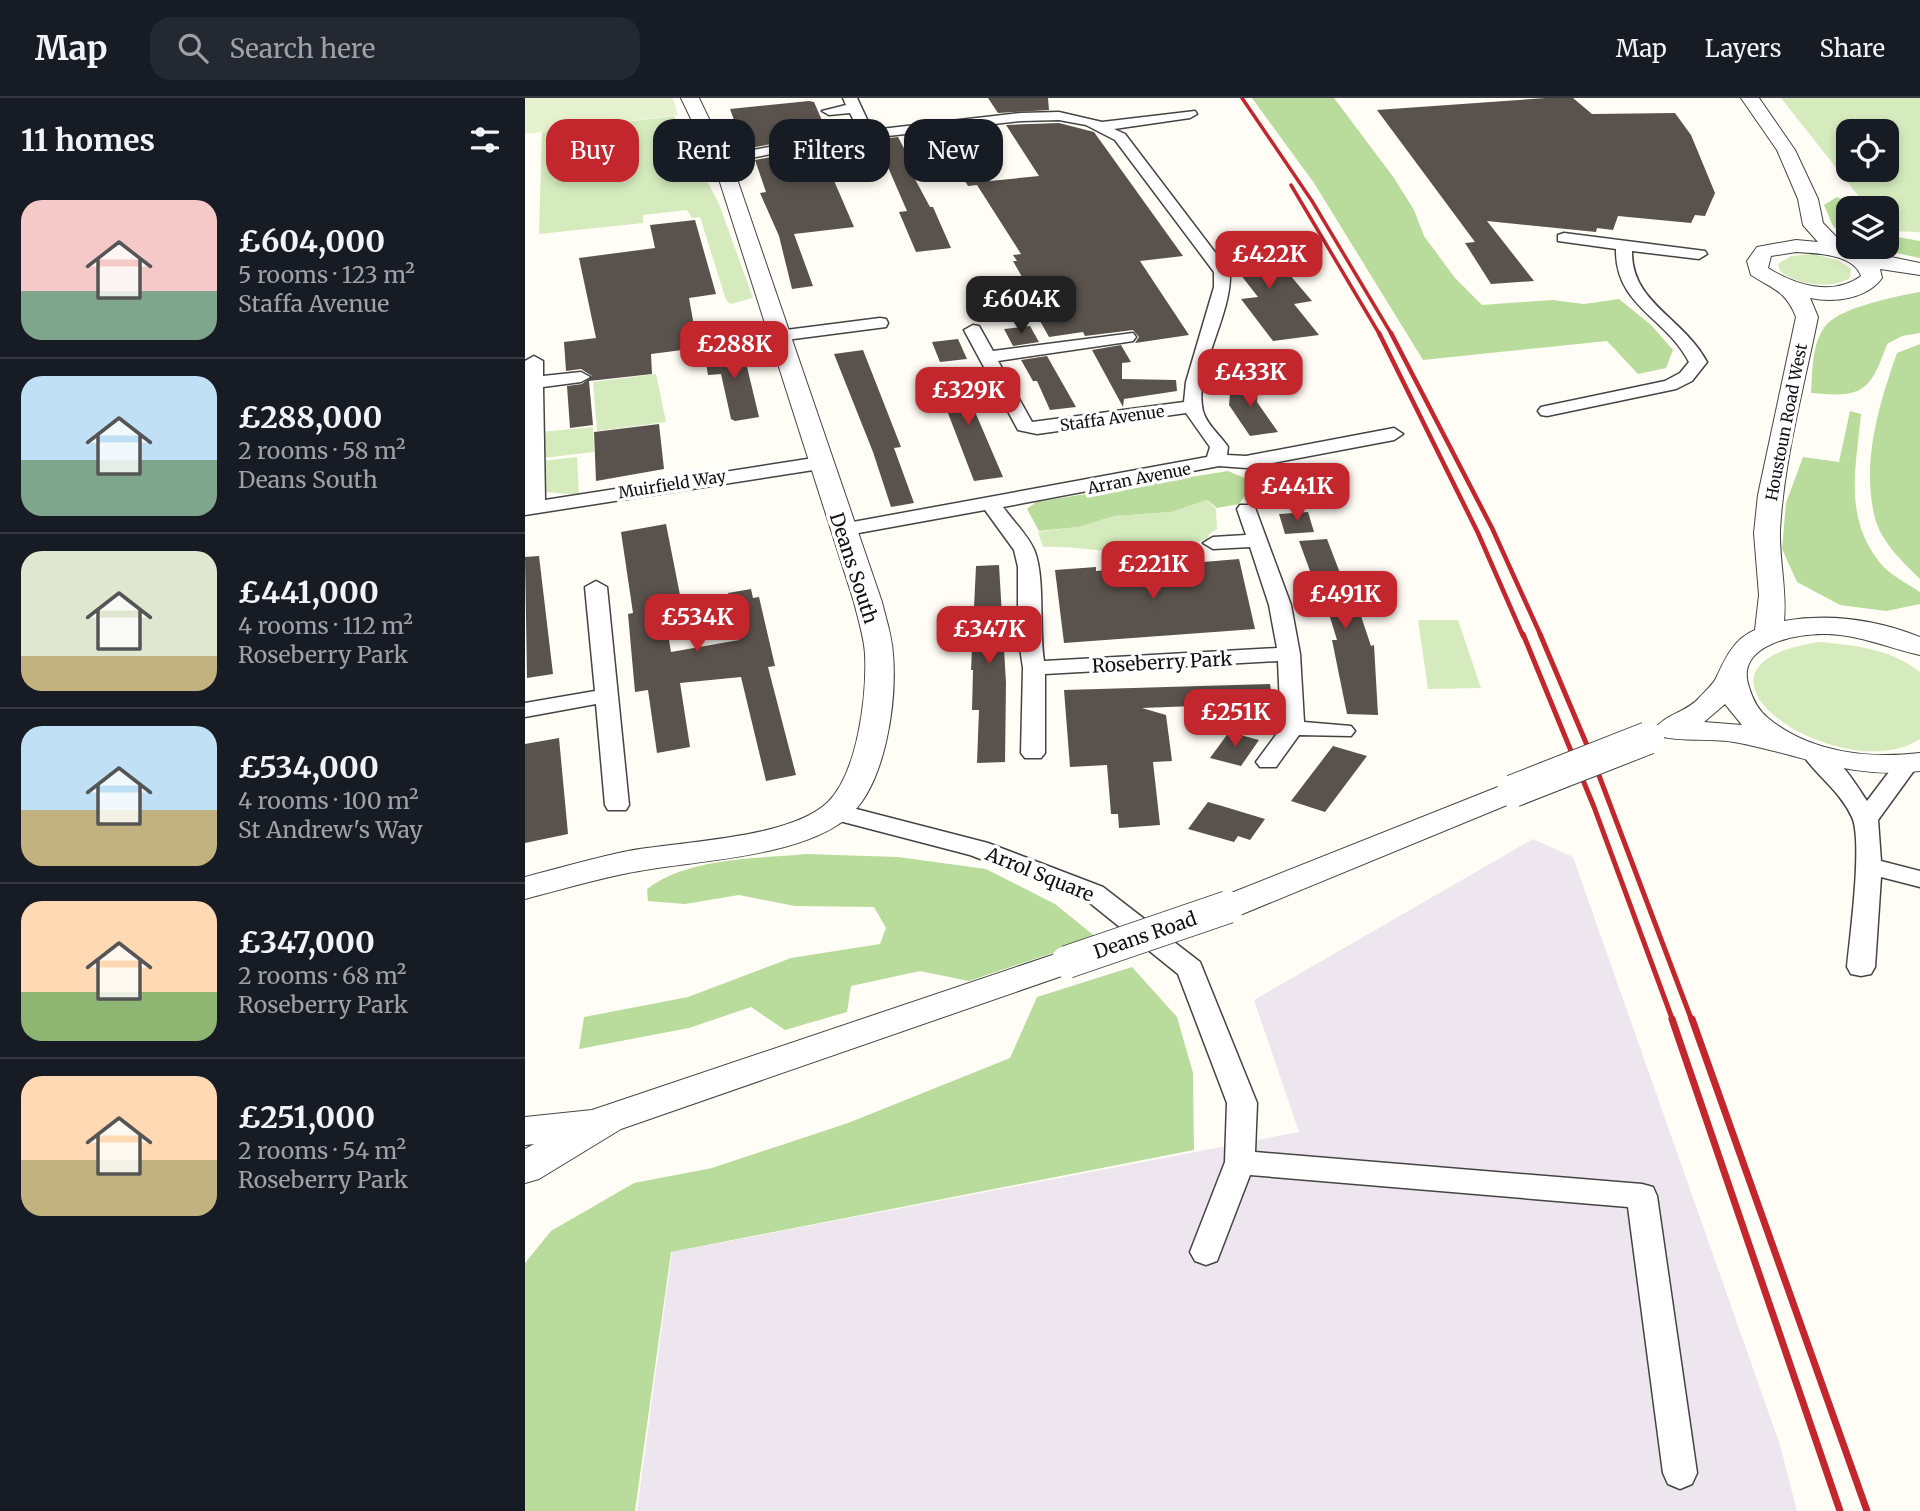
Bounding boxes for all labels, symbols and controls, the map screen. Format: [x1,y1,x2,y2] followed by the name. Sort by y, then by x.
[150,17,640,80] search box
[35,28,108,69] text: Map
[174,29,212,67] icon: search
[230,32,375,65] text: Search here
[1616,33,1667,64] text: Map
[1705,33,1781,64] text: Layers
[1819,33,1885,64] text: Share
[546,119,639,182] chip: Buy
[653,119,755,182] chip: Rent
[769,119,890,182] chip: Filters
[904,119,1003,182] chip: New
[1836,119,1899,259] map controls
[1836,119,1899,182] button: locate
[21,121,155,159] text: 11 homes
[466,121,504,159] icon: filters
[1836,196,1899,259] button: layers
[238,222,385,260] text: £604,000
[77,228,161,312] icon: home
[1220,232,1318,291] pin: £422K
[1231,239,1307,268] text: £422K
[238,260,415,289] text: 5 rooms · 123 m²
[972,276,1070,336] pin: £604K
[982,284,1060,313] text: £604K
[238,289,389,318] text: Staffa Avenue
[685,322,783,381] pin: £288K
[696,329,772,358] text: £288K
[1761,341,1811,502] street label: Houstoun Road West
[1201,350,1299,409] pin: £433K
[1214,357,1286,386] text: £433K
[919,368,1017,427] pin: £329K
[931,375,1005,404] text: £329K
[238,398,382,436] text: £288,000
[1059,401,1165,435] street label: Staffa Avenue
[77,404,161,488] icon: home
[238,436,406,465] text: 2 rooms · 58 m²
[1085,458,1192,498] street label: Arran Avenue
[1248,464,1346,523] pin: £441K
[238,465,378,494] text: Deans South
[617,466,728,502] street label: Muirfield Way
[1261,471,1333,500] text: £441K
[825,509,883,627] street label: Deans South
[1104,542,1202,601] pin: £221K
[1118,549,1188,578] text: £221K
[1296,572,1394,631] pin: £491K
[238,573,379,611] text: £441,000
[77,579,161,663] icon: home
[1309,579,1381,608] text: £491K
[648,594,746,654] pin: £534K
[660,602,734,631] text: £534K
[940,606,1038,666] pin: £347K
[238,611,413,640] text: 4 rooms · 112 m²
[953,614,1025,643] text: £347K
[238,640,408,669] text: Roseberry Park
[1091,646,1233,678] street label: Roseberry Park
[1186,690,1284,749] pin: £251K
[1200,697,1270,726] text: £251K
[238,748,379,786] text: £534,000
[77,754,161,838] icon: home
[238,786,419,815] text: 4 rooms · 100 m²
[238,815,423,844] text: St Andrew's Way
[982,841,1098,907] street label: Arrol Square
[1090,906,1200,964] street label: Deans Road
[238,923,375,961] text: £347,000
[77,929,161,1013] icon: home
[238,961,406,990] text: 2 rooms · 68 m²
[238,990,408,1019] text: Roseberry Park
[238,1098,375,1136] text: £251,000
[77,1104,161,1188] icon: home
[238,1136,406,1165] text: 2 rooms · 54 m²
[238,1165,408,1194] text: Roseberry Park

